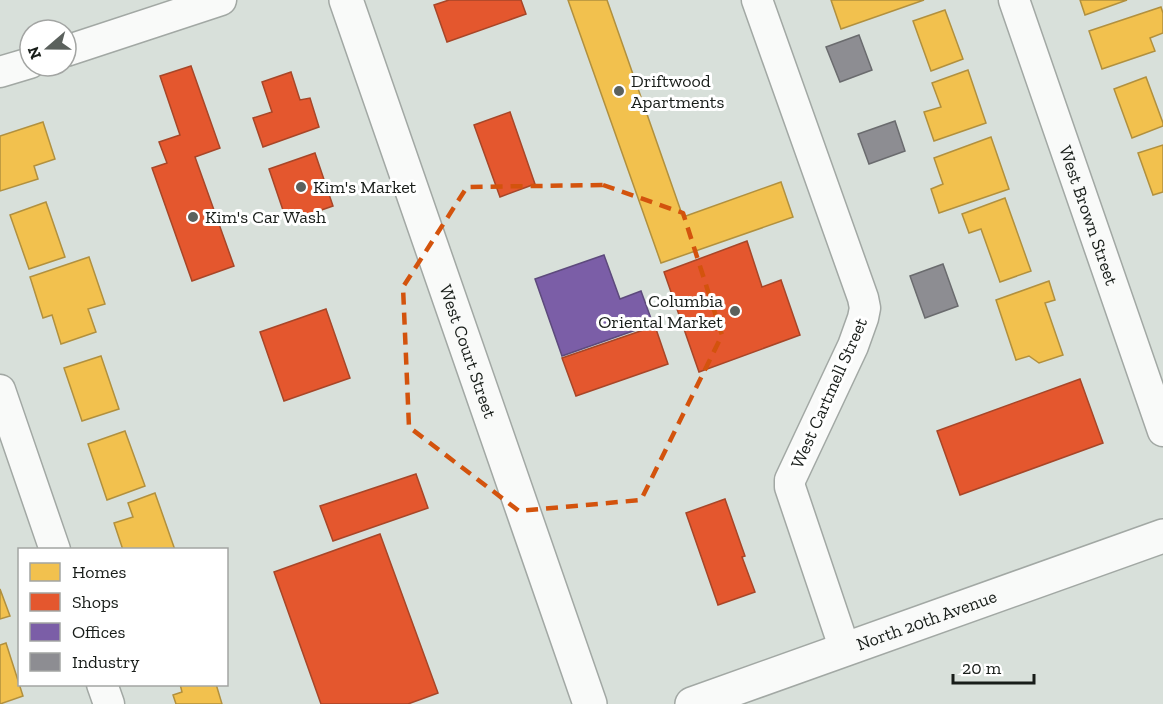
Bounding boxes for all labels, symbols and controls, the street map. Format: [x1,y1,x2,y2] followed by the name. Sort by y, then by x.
[18,18,78,78] north arrow
[23,44,45,62] text: N
[631,70,724,113] place label: Driftwood Apartments
[612,84,626,98] marker: Driftwood Apartments
[1054,143,1123,289] street label: West Brown Street
[313,176,417,198] place label: Kim's Market
[294,180,308,194] marker: Kim's Market
[205,206,326,228] place label: Kim's Car Wash
[186,210,200,224] marker: Kim's Car Wash
[435,282,501,421] street label: West Court Street
[598,290,723,333] place label: Columbia Oriental Market
[728,304,742,318] marker: Columbia Oriental Market
[786,314,872,472] street label: West Cartmell Street
[18,548,228,686] legend
[72,561,126,583] text: Homes
[853,585,1000,655] street label: North 20th Avenue
[72,591,119,613] text: Shops
[72,621,125,643] text: Offices
[953,647,1034,685] scale bar
[72,651,140,673] text: Industry
[962,657,1002,679] text: 20 m

